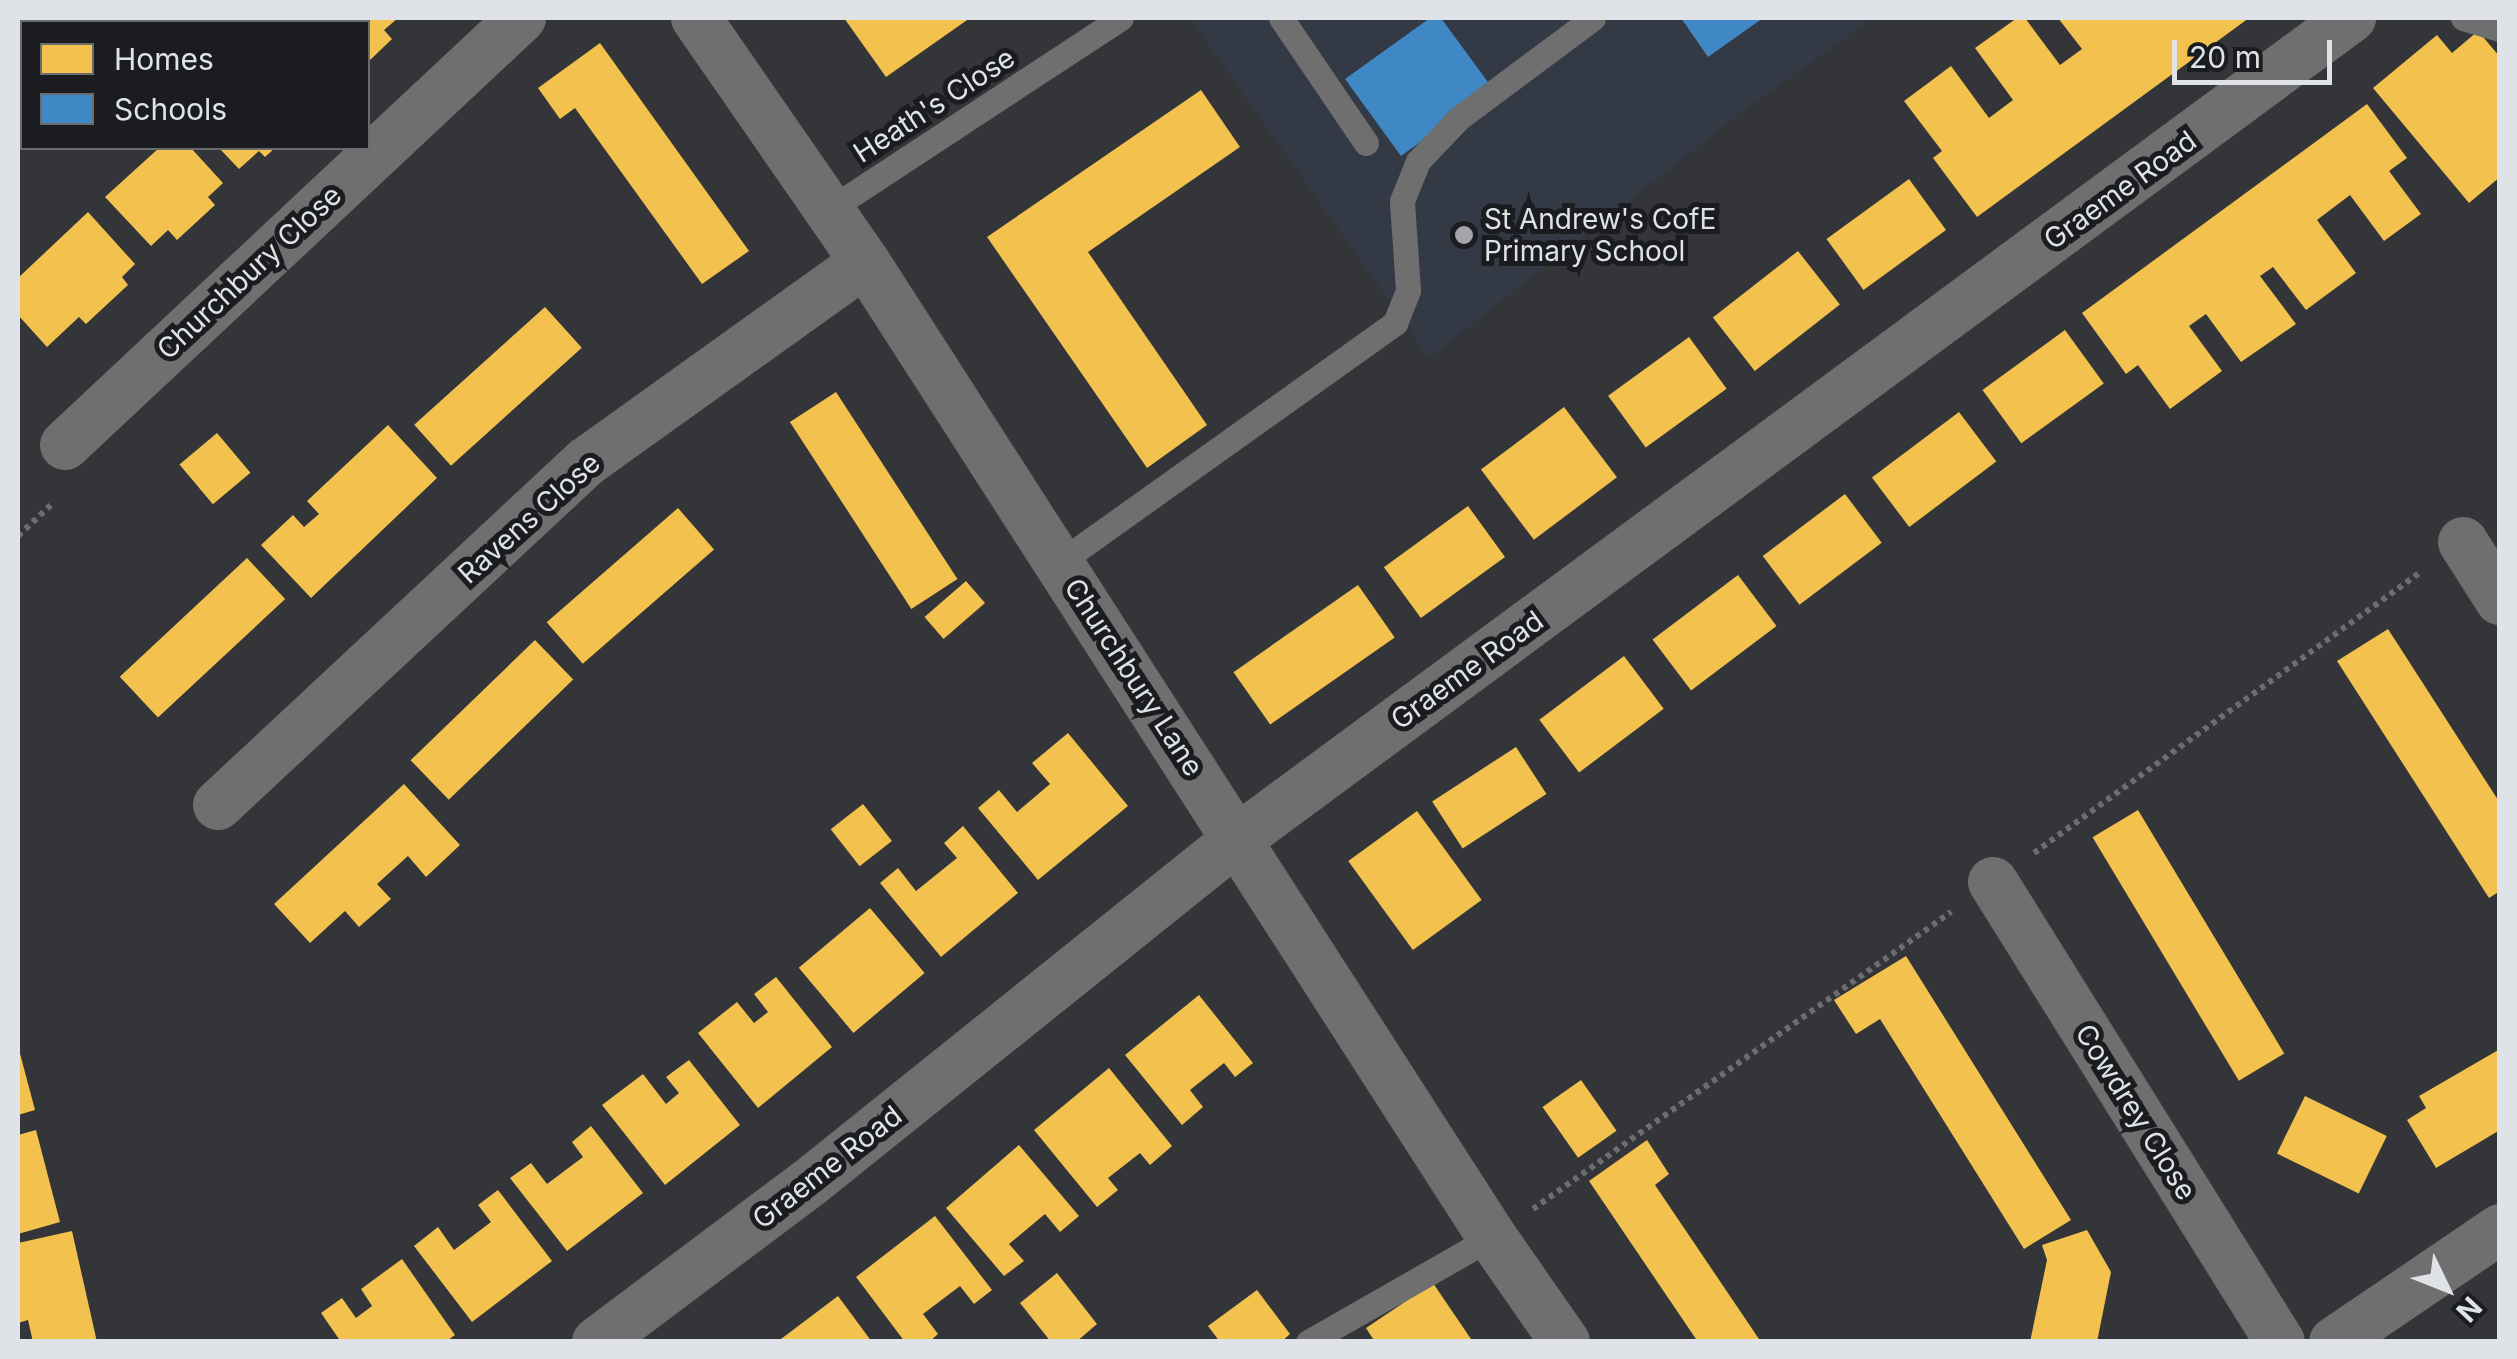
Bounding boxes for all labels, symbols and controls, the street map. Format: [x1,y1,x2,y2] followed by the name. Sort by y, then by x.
[20,20,370,150] legend
[2177,20,2337,82] scale bar
[2189,39,2261,75] text: 20 m
[114,41,214,77] text: Homes
[847,41,1021,169] street label: Heath's Close
[114,91,227,127] text: Schools
[2037,124,2203,256] street label: Graeme Road
[150,178,348,366] street label: Churchbury Close
[1484,202,1716,268] place label: St Andrew's CofE Primary School
[1453,224,1475,246] marker: St Andrew's CofE Primary School
[451,446,607,590] street label: Ravens Close
[1058,572,1210,782] street label: Churchbury Lane
[1384,604,1550,736] street label: Graeme Road
[2069,1018,2203,1206] street label: Cowdrey Close
[746,1098,908,1236] street label: Graeme Road
[2397,1239,2497,1339] north arrow
[2449,1290,2489,1329] text: N

